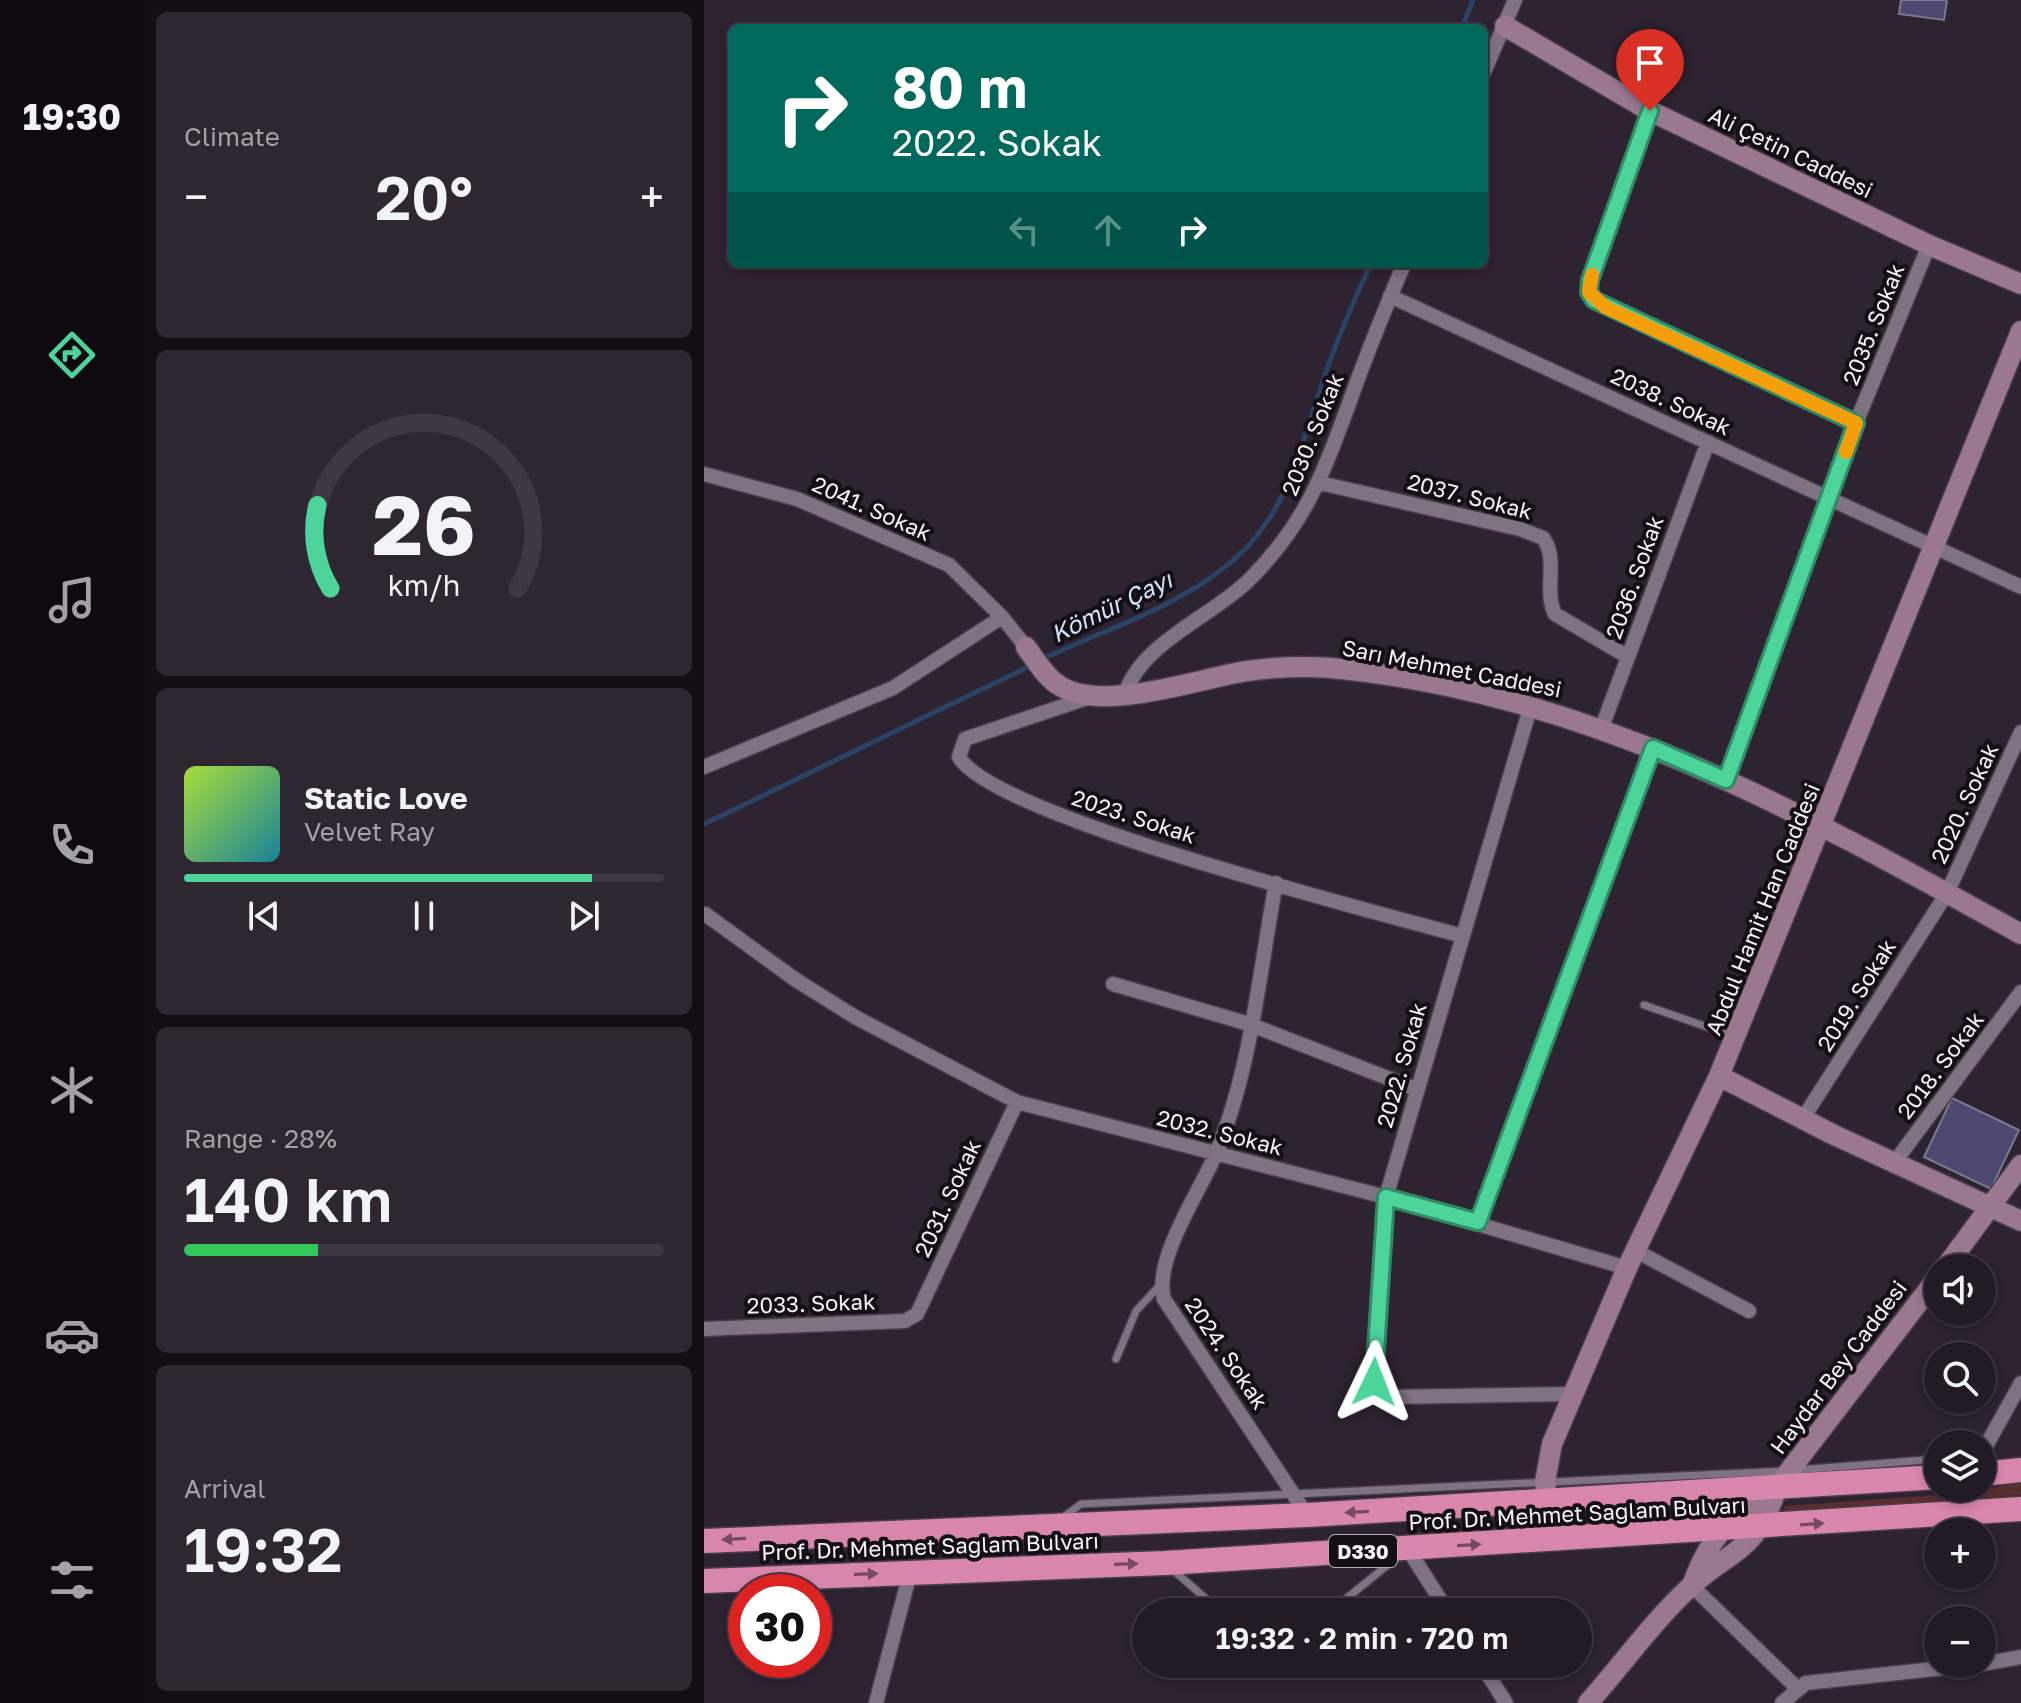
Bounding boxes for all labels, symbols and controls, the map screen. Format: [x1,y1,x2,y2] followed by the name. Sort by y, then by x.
[1616,29,1684,111] pin
[1628,41,1672,85] icon: arrive
[892,53,1027,120] text: 80 m
[760,56,864,160] icon: right
[23,95,121,138] text: 19:30
[1705,101,1877,203] street label: Ali Çetin Caddesi
[184,121,280,152] text: Climate
[892,121,1102,164] text: 2022. Sokak
[375,161,473,233] text: 20°
[184,170,208,223] text: −
[640,170,664,223] text: +
[1002,208,1046,252] icon: left
[1086,208,1130,252] icon: ahead
[1170,208,1214,252] icon: right
[1836,259,1910,389] street label: 2035. Sokak
[44,327,100,383] icon: directions
[1607,361,1735,441] street label: 2038. Sokak
[1275,369,1349,499] street label: 2030. Sokak
[1405,467,1535,525] street label: 2037. Sokak
[809,470,935,546] street label: 2041. Sokak
[372,473,476,573] text: 26
[1599,512,1669,642] street label: 2036. Sokak
[1046,564,1178,649] water label: Kömür Çayı
[388,568,460,602] text: km/h
[44,572,100,628] icon: music
[1340,633,1564,703] street label: Sarı Mehmet Caddesi
[1924,739,2004,867] street label: 2020. Sokak
[1699,779,1825,1039] street label: Abdul Hamit Han Caddesi
[304,780,468,816] text: Static Love
[1069,783,1199,849] street label: 2023. Sokak
[304,816,435,847] text: Velvet Ray
[44,817,100,873] icon: phone
[242,894,286,938] icon: previous
[402,894,446,938] icon: pause
[562,894,606,938] icon: next
[1811,934,1901,1056] street label: 2019. Sokak
[1370,1000,1432,1130] street label: 2022. Sokak
[1891,1006,1989,1124] street label: 2018. Sokak
[44,1062,100,1118] icon: climate
[1154,1103,1286,1161] street label: 2032. Sokak
[184,1123,337,1154] text: Range · 28%
[908,1135,986,1261] street label: 2031. Sokak
[184,1163,392,1235] text: 140 km
[1924,1254,1996,1678] map controls
[1924,1254,1996,1326] button: sound
[1764,1275,1912,1459] street label: Haydar Bey Caddesi
[746,1287,876,1319] street label: 2033. Sokak
[1180,1292,1274,1414] street label: 2024. Sokak
[44,1307,100,1363] icon: car
[1332,1340,1416,1424] position arrow
[1924,1342,1996,1414] button: search
[1924,1430,1996,1502] button: layers
[184,1473,265,1504] text: Arrival
[1408,1491,1746,1535] street label: Prof. Dr. Mehmet Sağlam Bulvarı
[1344,1506,1369,1519] one-way arrow
[184,1513,342,1585] text: 19:32
[1800,1517,1825,1530] one-way arrow
[1924,1518,1996,1590] button: +
[761,1527,1099,1565] street label: Prof. Dr. Mehmet Sağlam Bulvarı
[721,1533,746,1546] one-way arrow
[1329,1535,1397,1567] road number: D330
[1457,1539,1482,1552] one-way arrow
[44,1552,100,1608] icon: filters
[1114,1558,1139,1571] one-way arrow
[854,1568,879,1581] one-way arrow
[728,1574,832,1678] speed limit sign: 30
[1924,1606,1996,1678] button: −
[1216,1620,1508,1656] text: 19:32 · 2 min · 720 m

